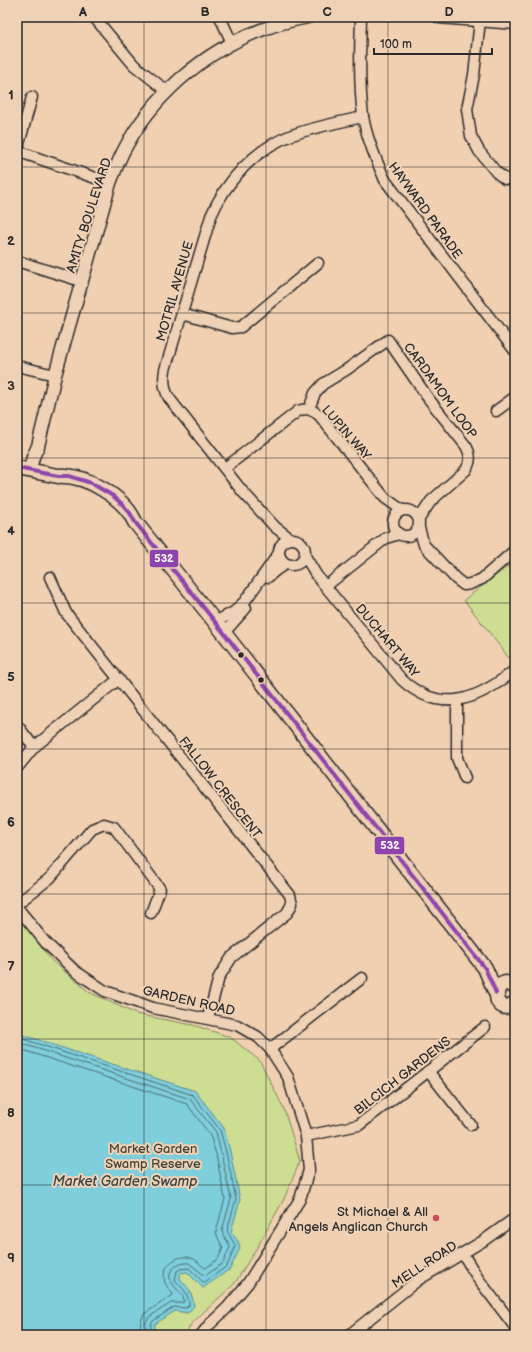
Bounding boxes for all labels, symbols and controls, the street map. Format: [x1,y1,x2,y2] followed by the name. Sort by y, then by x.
[78,4,87,20] text: A
[200,4,210,20] text: B
[322,4,332,20] text: C
[444,4,454,20] text: D
[374,30,492,56] scale bar
[380,37,412,52] text: 100 m
[8,87,14,103] text: 1
[63,156,115,275] street label: AMITY BOULEVARD
[385,159,466,262] street label: HAYWARD PARADE
[7,233,15,249] text: 2
[153,239,197,343] street label: MOTRIL AVENUE
[400,340,480,442] street label: CARDAMOM LOOP
[7,378,15,394] text: 3
[318,402,375,464] street label: LUPIN WAY
[7,523,15,539] text: 4
[149,549,179,568] line badge: 532
[154,552,174,565] text: 532
[352,601,423,681] street label: DUCHART WAY
[236,650,246,660] unlabelled marker
[7,669,15,685] text: 5
[256,675,266,685] unlabelled marker
[175,733,265,842] street label: FALLOW CRESCENT
[7,814,15,830] text: 6
[374,836,405,855] line badge: 532
[380,839,400,852] text: 532
[7,959,15,975] text: 7
[141,983,236,1019] street label: GARDEN ROAD
[351,1033,454,1118] street label: BILCICH GARDENS
[7,1105,15,1121] text: 8
[105,1141,201,1172] park label: Market Garden Swamp Reserve
[53,1173,197,1190] water label: Market Garden Swamp
[289,1204,428,1235] place label: St Michael & All Angels Anglican Church
[431,1213,441,1223] marker: St Michael & All Angels Anglican Church
[389,1238,460,1292] street label: MELL ROAD
[7,1250,15,1266] text: 9

